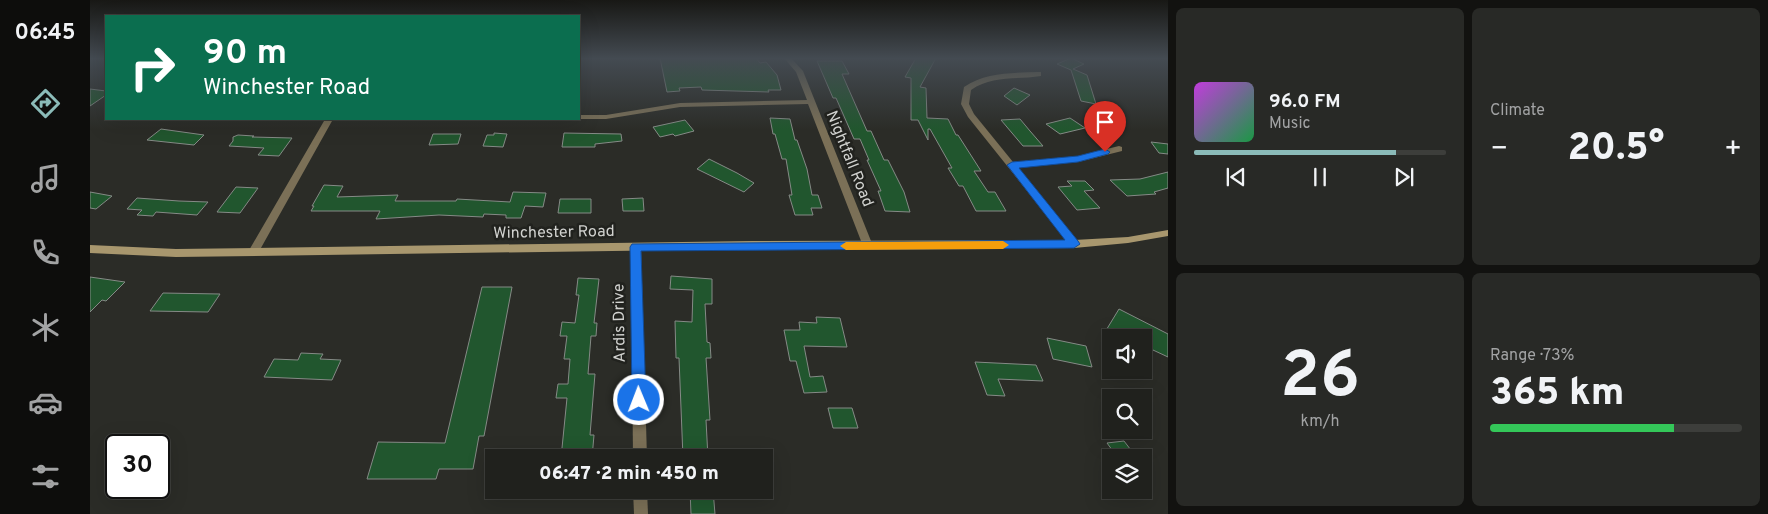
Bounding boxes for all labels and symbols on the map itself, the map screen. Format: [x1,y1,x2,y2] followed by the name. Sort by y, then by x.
[1084,101,1126,152] pin
[821,108,877,210] street label: Nightfall Road
[493,222,615,244] street label: Winchester Road
[609,283,631,363] street label: Ardis Drive
[612,373,664,425] position arrow
[105,434,170,499] speed limit sign: 30

